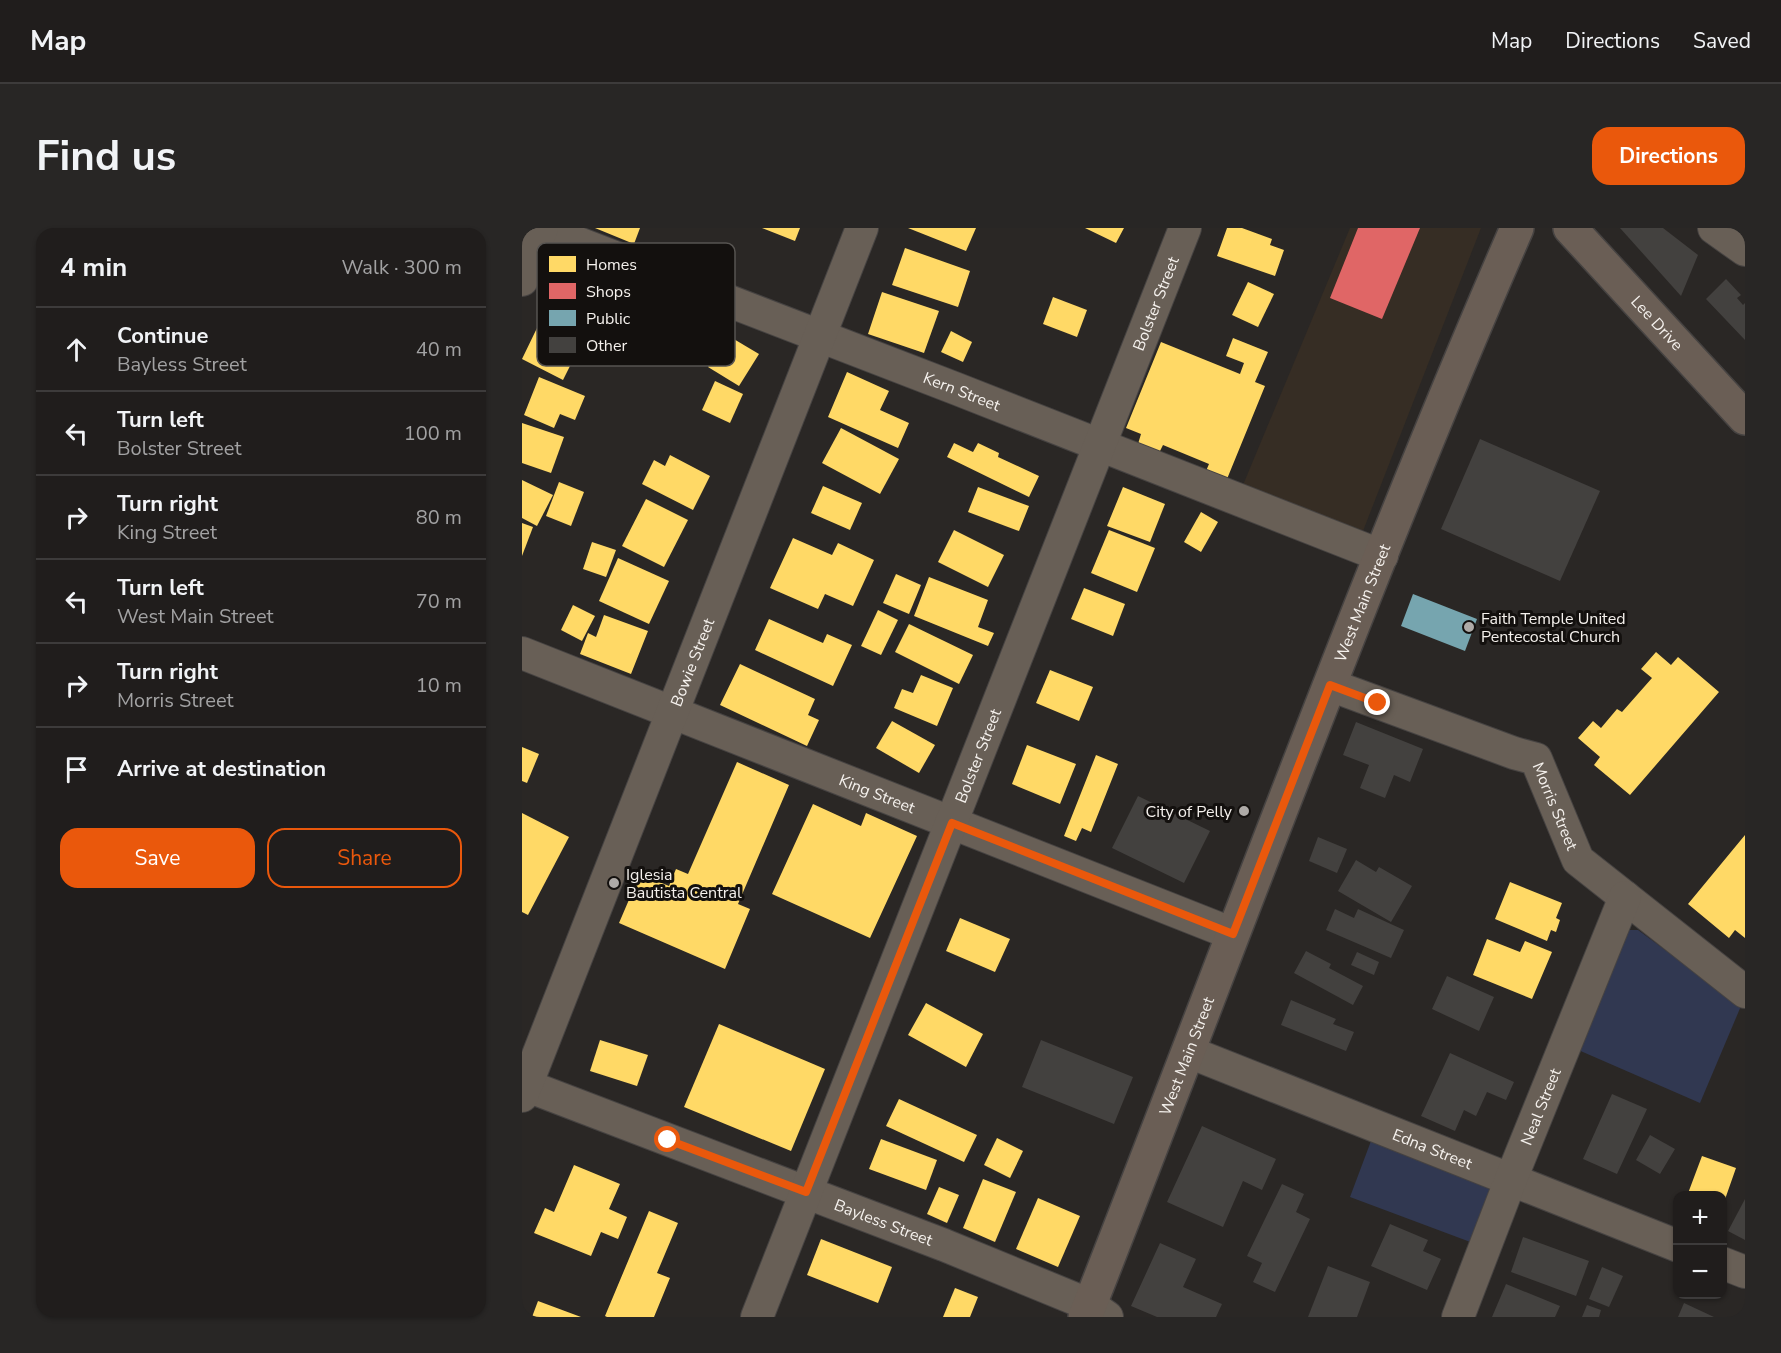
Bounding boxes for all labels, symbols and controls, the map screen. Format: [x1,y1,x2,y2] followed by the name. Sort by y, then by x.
[30,22,86,60] text: Map
[1491,27,1532,55] text: Map
[1565,27,1660,55] text: Directions
[1693,27,1751,55] text: Saved
[1592,127,1745,185] button: Directions
[36,128,176,185] text: Find us
[537,243,735,366] legend
[60,250,127,285] text: 4 min
[1128,253,1185,354] street label: Bolster Street
[342,254,462,281] text: Walk · 300 m
[586,254,637,276] text: Homes
[586,281,631,303] text: Shops
[1626,291,1688,356] street label: Lee Drive
[586,308,631,330] text: Public
[117,321,208,351] text: Continue
[60,333,93,366] icon: ahead
[586,335,627,357] text: Other
[416,336,462,363] text: 40 m
[117,351,247,378] text: Bayless Street
[920,367,1004,417] street label: Kern Street
[117,405,204,435] text: Turn left
[60,417,93,450] icon: left
[404,420,462,447] text: 100 m
[117,435,241,462] text: Bolster Street
[117,489,218,519] text: Turn right
[60,501,93,534] icon: right
[416,504,462,531] text: 80 m
[117,519,217,546] text: King Street
[1330,540,1396,665] street label: West Main Street
[117,573,204,603] text: Turn left
[60,585,93,618] icon: left
[416,588,462,615] text: 70 m
[117,603,274,630] text: West Main Street
[1481,608,1625,648] place label: Faith Temple United Pentecostal Church
[666,615,720,710] street label: Bowie Street
[1462,620,1476,634] marker: Faith Temple United Pentecostal Church
[117,657,218,687] text: Turn right
[60,669,93,702] icon: right
[416,672,462,699] text: 10 m
[117,687,234,714] text: Morris Street
[1364,689,1390,715] route end
[950,705,1007,807] street label: Bolster Street
[60,753,93,786] icon: arrive
[117,754,326,784] text: Arrive at destination
[1527,759,1583,854] street label: Morris Street
[836,769,919,819] street label: King Street
[1145,801,1233,823] place label: City of Pelly
[1237,804,1251,818] marker: City of Pelly
[60,828,255,888] button: Save
[267,828,462,888] button: Share
[626,864,742,904] place label: Iglesia Bautista Central
[607,876,621,890] marker: Iglesia Bautista Central
[1154,994,1220,1119] street label: West Main Street
[1516,1065,1567,1149] street label: Neal Street
[1389,1124,1476,1175] street label: Edna Street
[654,1126,680,1152] route start
[1673,1191,1727,1299] map controls
[1673,1191,1727,1245] button: +
[831,1194,936,1252] street label: Bayless Street
[1673,1245,1727,1299] button: −

